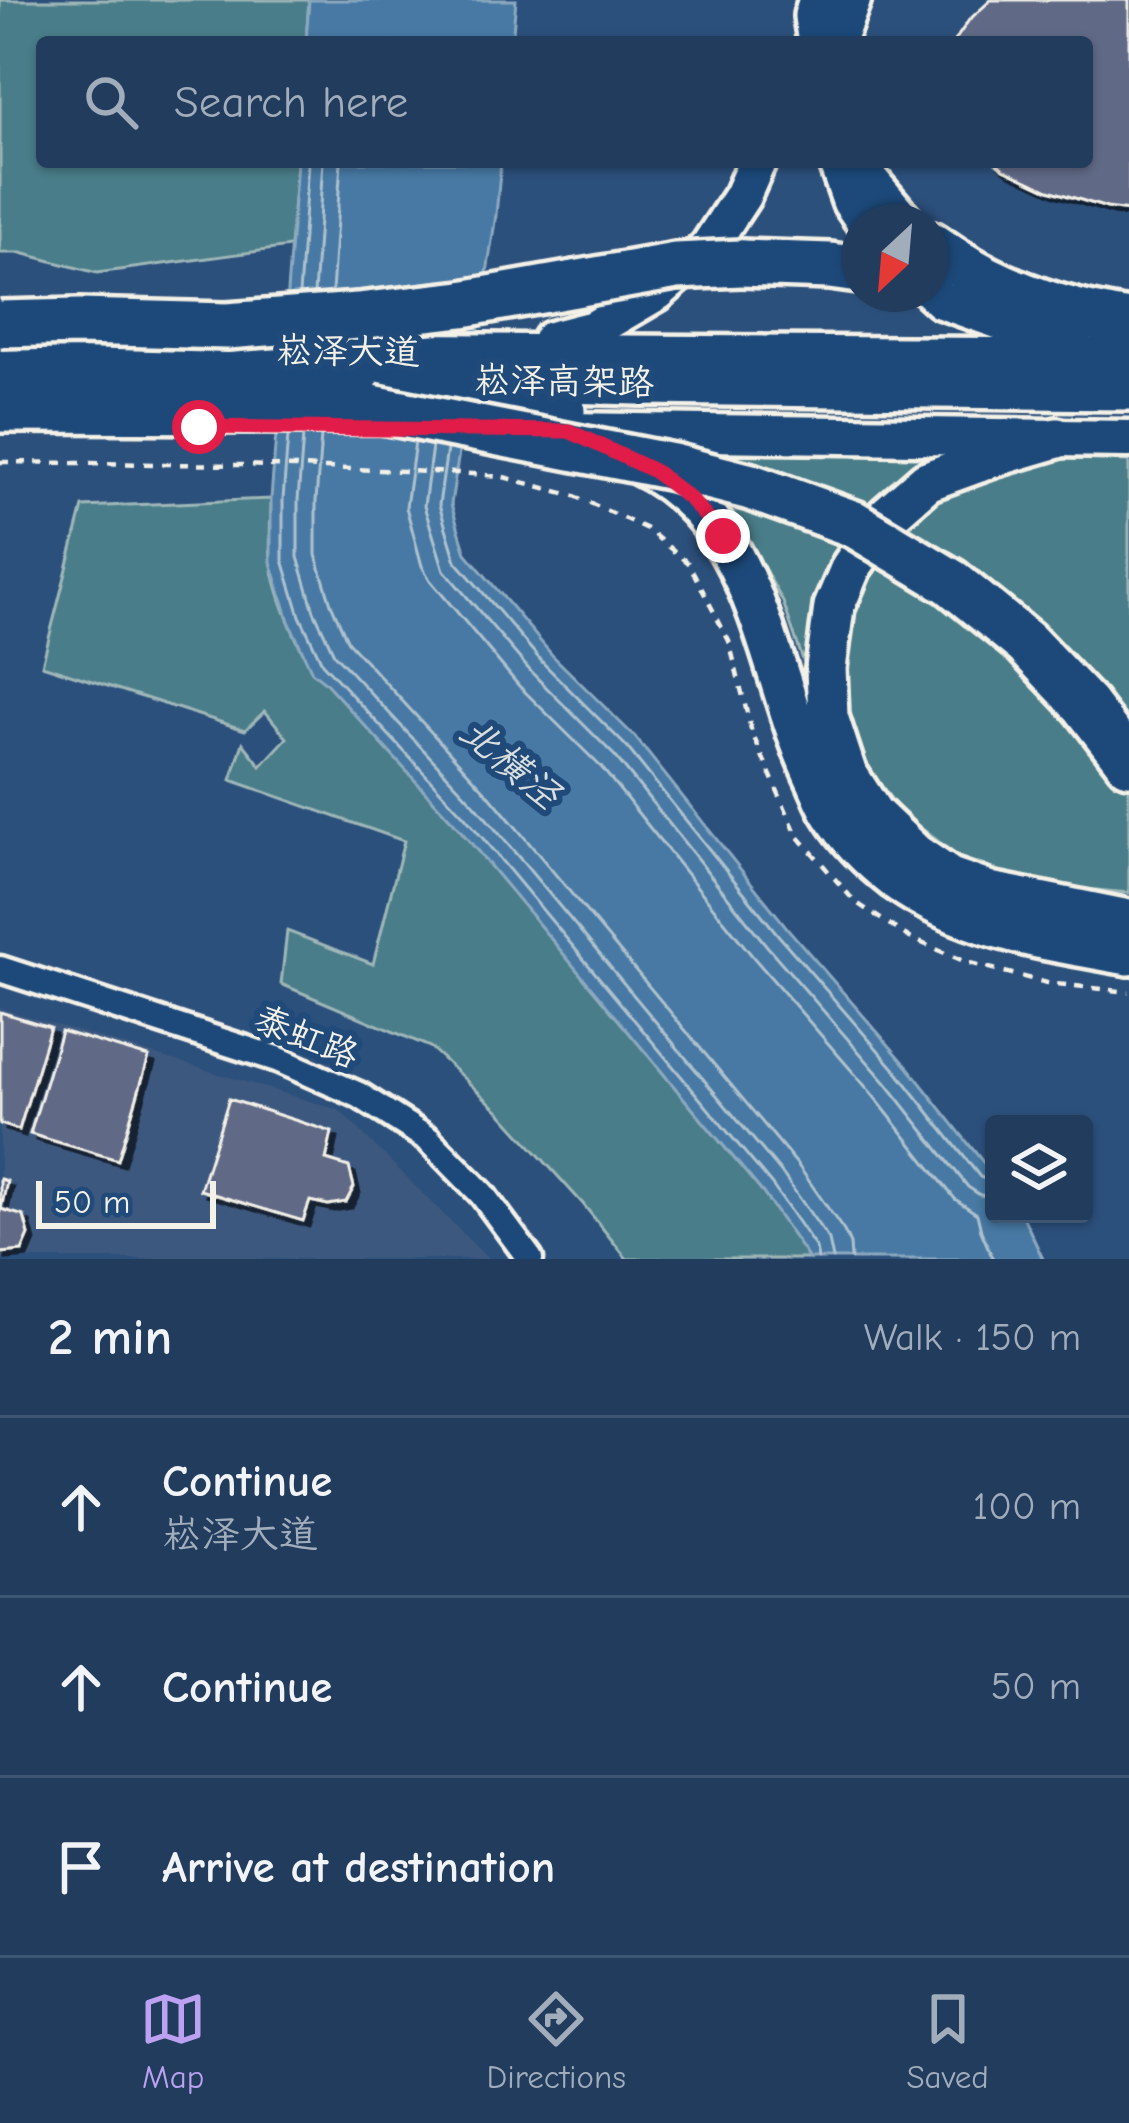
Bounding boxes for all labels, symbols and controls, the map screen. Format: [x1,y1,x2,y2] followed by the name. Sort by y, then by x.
[36,36,1093,168] search box
[78,69,144,135] icon: search
[174,76,408,128] text: Search here
[841,204,949,312] north arrow
[276,330,420,373] street label: 崧泽大道
[474,359,654,404] street label: 崧泽高架路
[172,400,226,454] route start
[696,509,750,563] route end
[451,708,570,819] water label: 北横泾
[249,998,364,1077] street label: 泰虹路
[985,1115,1093,1223] map controls
[985,1115,1093,1223] button: layers
[36,1175,216,1228] scale bar
[54,1183,130,1221] text: 50 m
[48,1308,172,1367] text: 2 min
[864,1315,1081,1360] text: Walk · 150 m
[162,1455,332,1507] text: Continue
[48,1474,114,1540] icon: ahead
[973,1484,1081,1529] text: 100 m
[162,1512,318,1557] text: 崧泽大道
[48,1654,114,1720] icon: ahead
[162,1661,332,1713] text: Continue
[991,1664,1081,1709] text: 50 m
[48,1834,114,1900] icon: arrive
[162,1841,555,1893] text: Arrive at destination
[140,1986,206,2096] tab: Map
[487,1986,626,2096] tab: Directions
[906,1986,989,2096] tab: Saved

